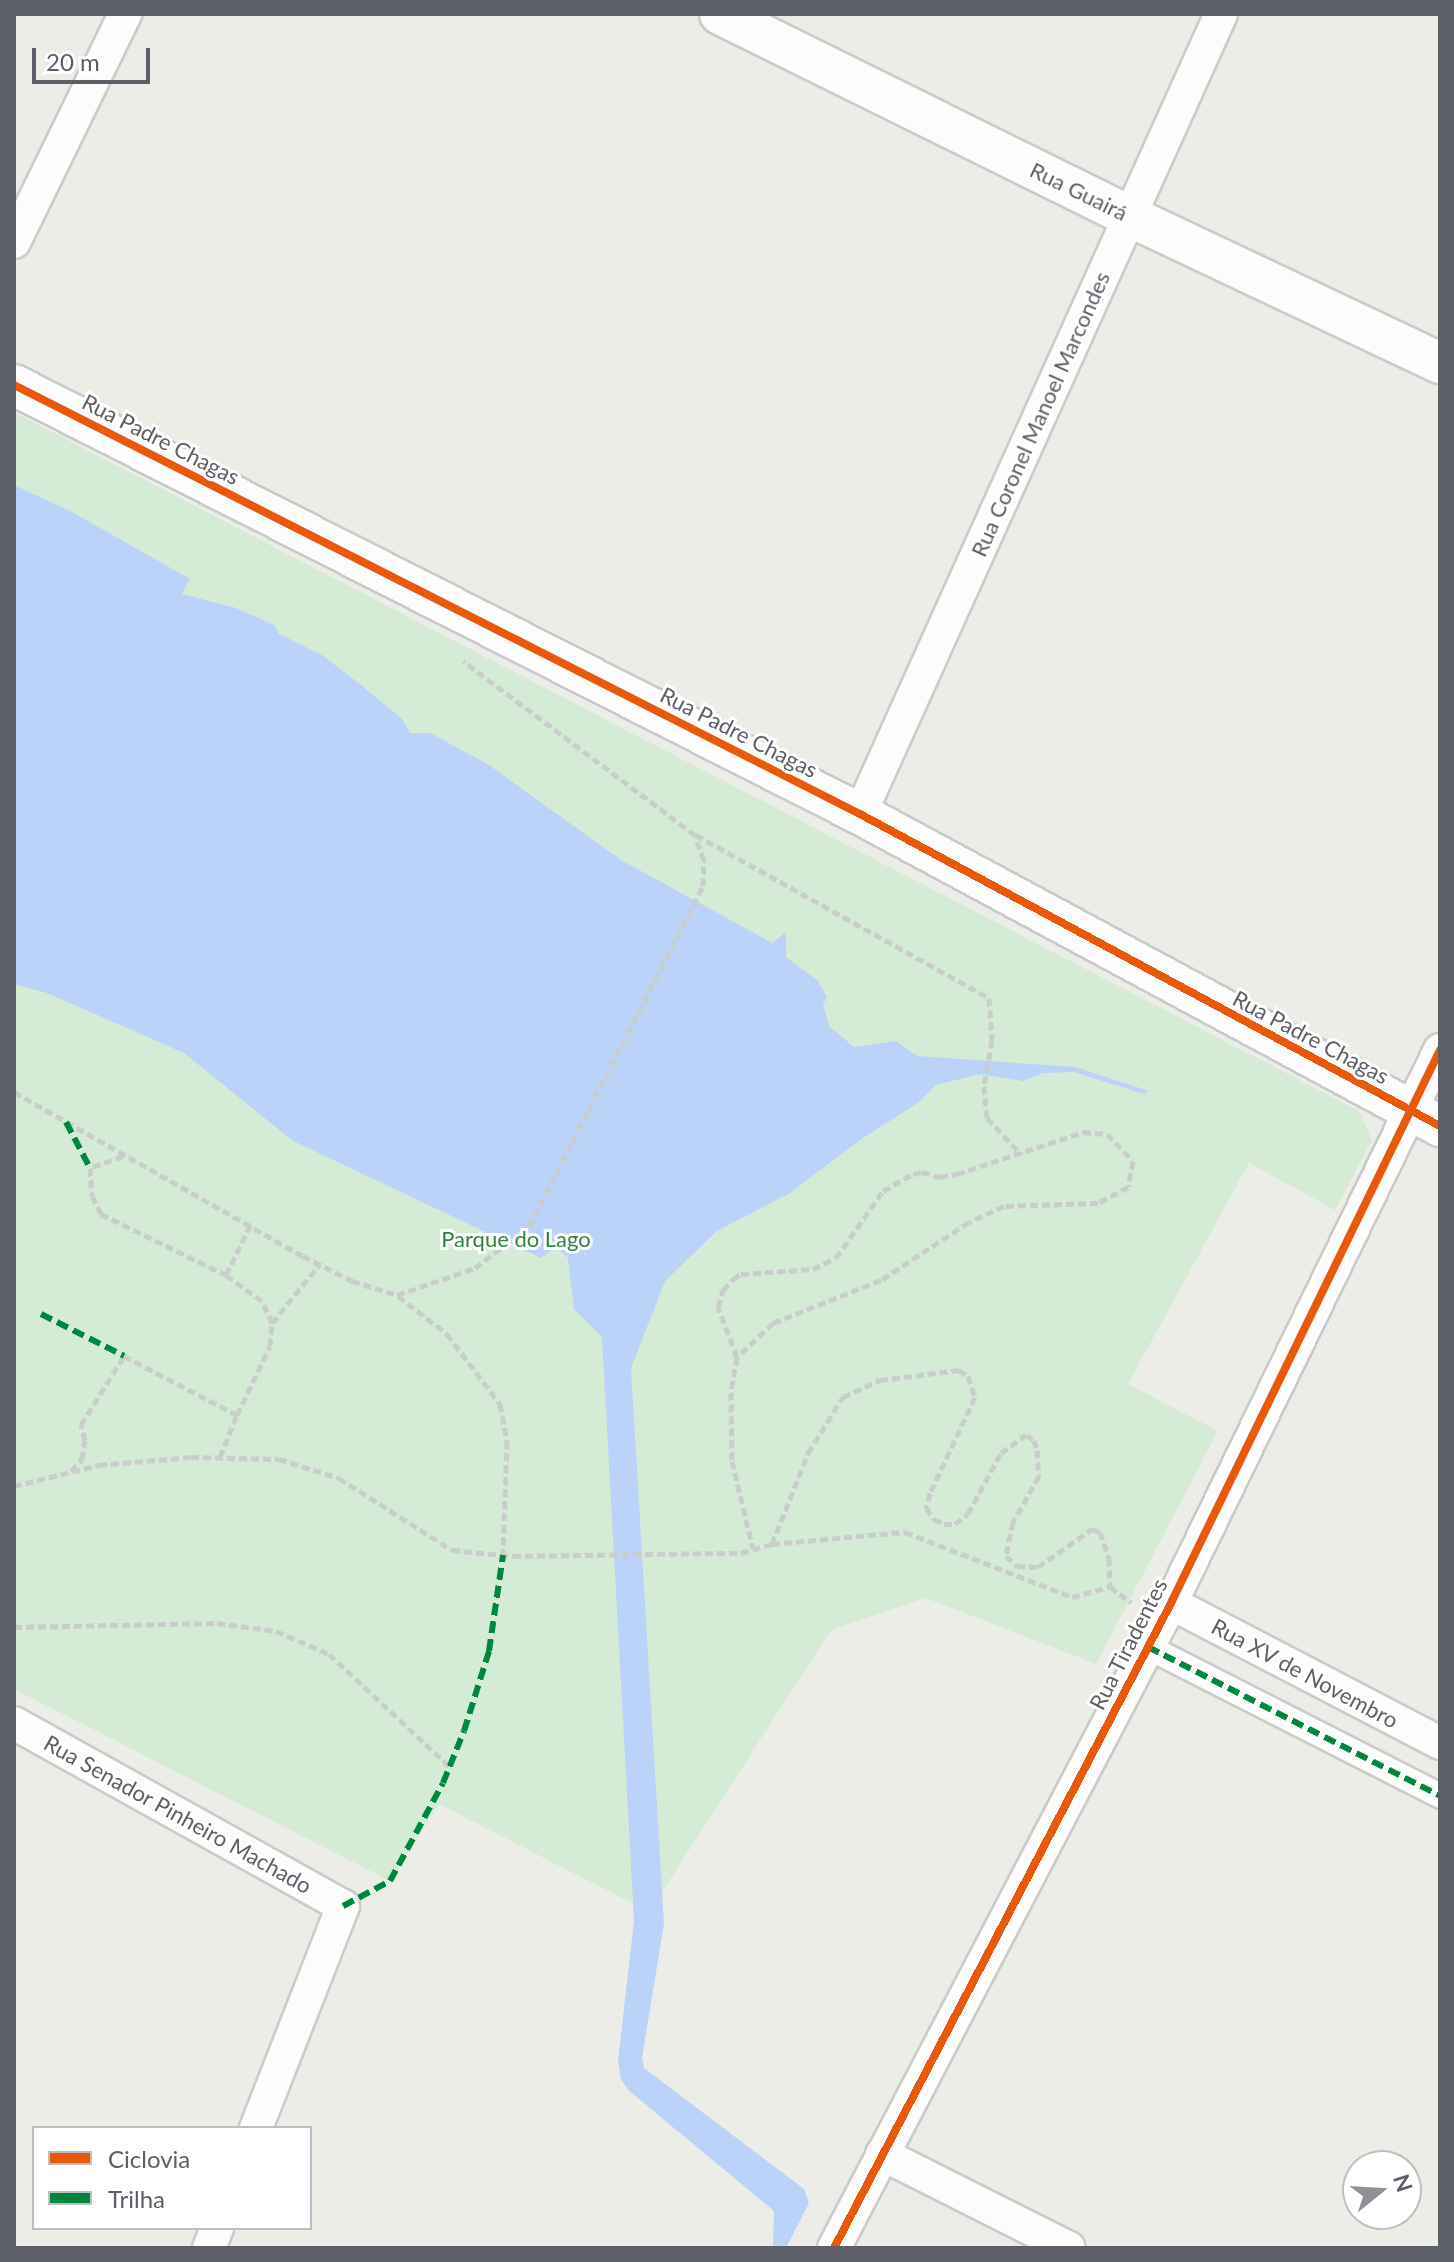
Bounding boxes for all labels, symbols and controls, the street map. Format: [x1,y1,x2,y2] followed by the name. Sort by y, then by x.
[36,32,154,82] scale bar
[46,47,100,76] text: 20 m
[1026,156,1132,226] street label: Rua Guairá
[965,267,1115,561] street label: Rua Coronel Manoel Marcondes
[78,388,244,490] street label: Rua Padre Chagas
[656,681,822,783] street label: Rua Padre Chagas
[1228,985,1394,1089] street label: Rua Padre Chagas
[441,1226,591,1252] park label: Parque do Lago
[1084,1574,1172,1714] street label: Rua Tiradentes
[1207,1612,1403,1734] street label: Rua XV de Novembro
[39,1729,317,1899] street label: Rua Senador Pinheiro Machado
[32,2126,312,2230] legend
[108,2144,190,2173] text: Ciclovia
[1342,2150,1422,2230] north arrow
[1388,2171,1419,2195] text: N
[108,2184,165,2213] text: Trilha

